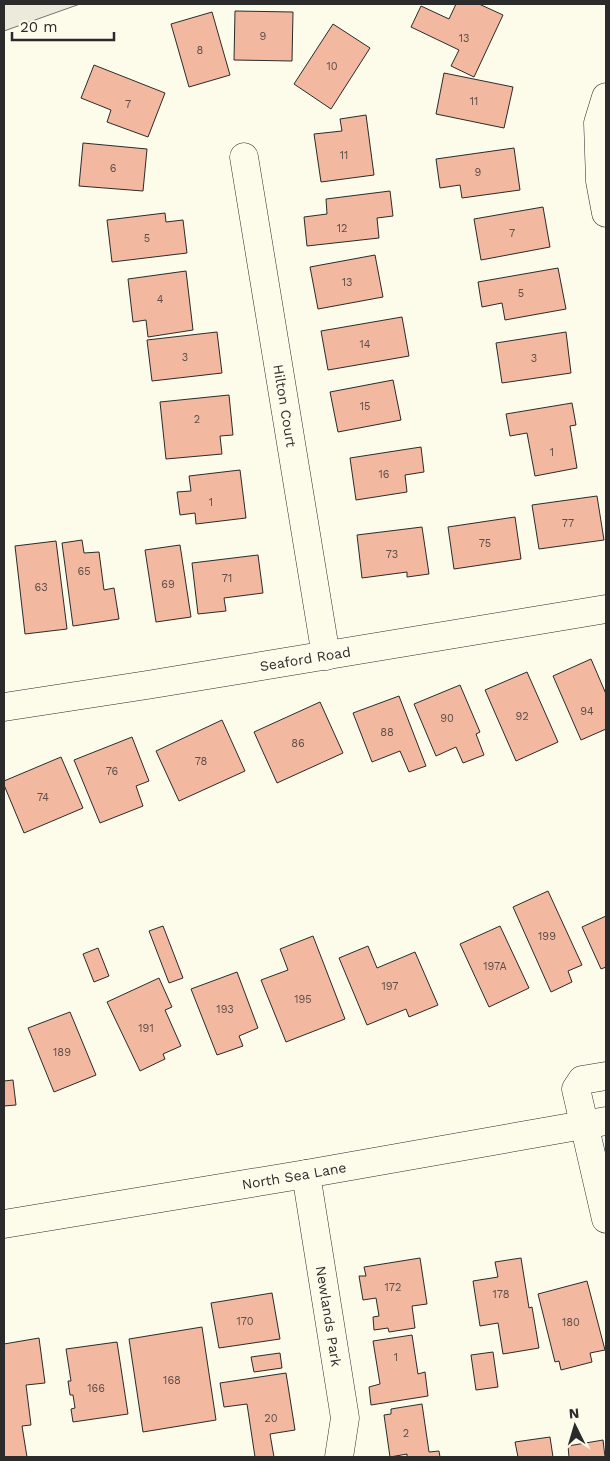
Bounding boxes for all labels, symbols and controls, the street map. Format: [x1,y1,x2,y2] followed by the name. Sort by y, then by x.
[12,10,115,42] scale bar
[20,18,58,36] text: 20 m
[260,30,267,43] house number: 9
[459,32,469,45] house number: 13
[197,44,204,57] house number: 8
[326,60,338,73] house number: 10
[470,95,478,108] house number: 11
[125,98,131,111] house number: 7
[340,149,348,162] house number: 11
[110,162,117,175] house number: 6
[475,166,482,179] house number: 9
[337,222,347,235] house number: 12
[509,227,515,240] house number: 7
[144,232,150,245] house number: 5
[342,276,352,289] house number: 13
[518,287,524,300] house number: 5
[157,293,164,306] house number: 4
[359,338,371,351] house number: 14
[182,351,188,364] house number: 3
[531,352,537,365] house number: 3
[270,363,300,448] street label: Hilton Court
[360,400,370,413] house number: 15
[194,413,200,426] house number: 2
[550,446,554,459] house number: 1
[379,468,390,481] house number: 16
[209,496,213,509] house number: 1
[562,517,574,530] house number: 77
[479,537,491,550] house number: 75
[386,548,398,561] house number: 73
[77,565,91,578] house number: 65
[222,572,232,585] house number: 71
[161,578,175,591] house number: 69
[34,581,48,594] house number: 63
[259,643,352,674] street label: Seaford Road
[580,705,594,718] house number: 94
[515,710,529,723] house number: 92
[440,712,454,725] house number: 90
[380,726,394,739] house number: 88
[291,737,305,750] house number: 86
[195,755,208,768] house number: 78
[106,765,119,778] house number: 76
[37,791,49,804] house number: 74
[538,930,556,943] house number: 199
[483,960,507,973] house number: 197A
[381,980,399,993] house number: 197
[294,993,312,1006] house number: 195
[216,1003,234,1016] house number: 193
[138,1022,154,1035] house number: 191
[53,1046,71,1059] house number: 189
[241,1159,348,1193] street label: North Sea Lane
[313,1265,345,1368] street label: Newlands Park
[385,1281,401,1294] house number: 172
[492,1288,510,1301] house number: 178
[236,1315,254,1328] house number: 170
[562,1316,580,1329] house number: 180
[394,1351,398,1364] house number: 1
[163,1374,181,1387] house number: 168
[87,1382,105,1395] house number: 166
[550,1401,600,1451] north arrow
[568,1405,580,1421] text: N
[264,1412,278,1425] house number: 20
[403,1427,409,1440] house number: 2

